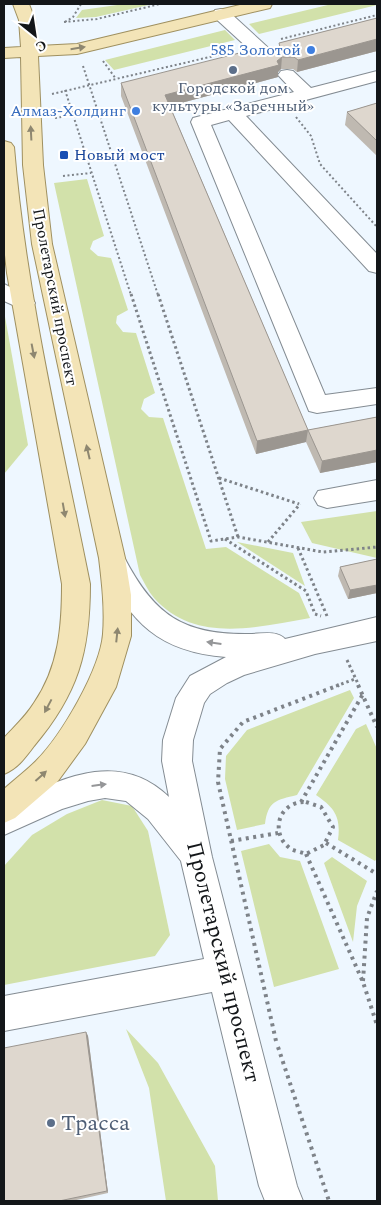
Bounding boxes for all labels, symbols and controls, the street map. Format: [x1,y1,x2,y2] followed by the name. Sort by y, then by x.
[10,10,60,60] north arrow
[32,34,51,57] text: С
[210,38,301,62] place label: 585 Золотой
[70,43,86,51] one-way arrow
[305,44,317,56] marker: 585 Золотой
[227,64,239,76] marker: Городской дом культуры «Заречный»
[152,76,314,118] place label: Городской дом культуры «Заречный»
[10,99,126,123] place label: Алмаз-Холдинг
[130,105,142,117] marker: Алмаз-Холдинг
[27,125,35,141] one-way arrow
[74,143,165,167] place label: Новый мост
[58,149,70,161] marker: Новый мост
[26,206,84,388] street label: Пролетарский проспект
[30,343,38,359] one-way arrow
[84,443,92,459] one-way arrow
[60,503,68,519] one-way arrow
[113,627,121,643] one-way arrow
[206,639,222,647] one-way arrow
[44,699,52,713] one-way arrow
[35,770,47,782] one-way arrow
[91,781,107,789] one-way arrow
[177,838,269,1086] street label: Пролетарский проспект
[61,1107,130,1140] place label: Трасса
[45,1117,57,1129] marker: Трасса

